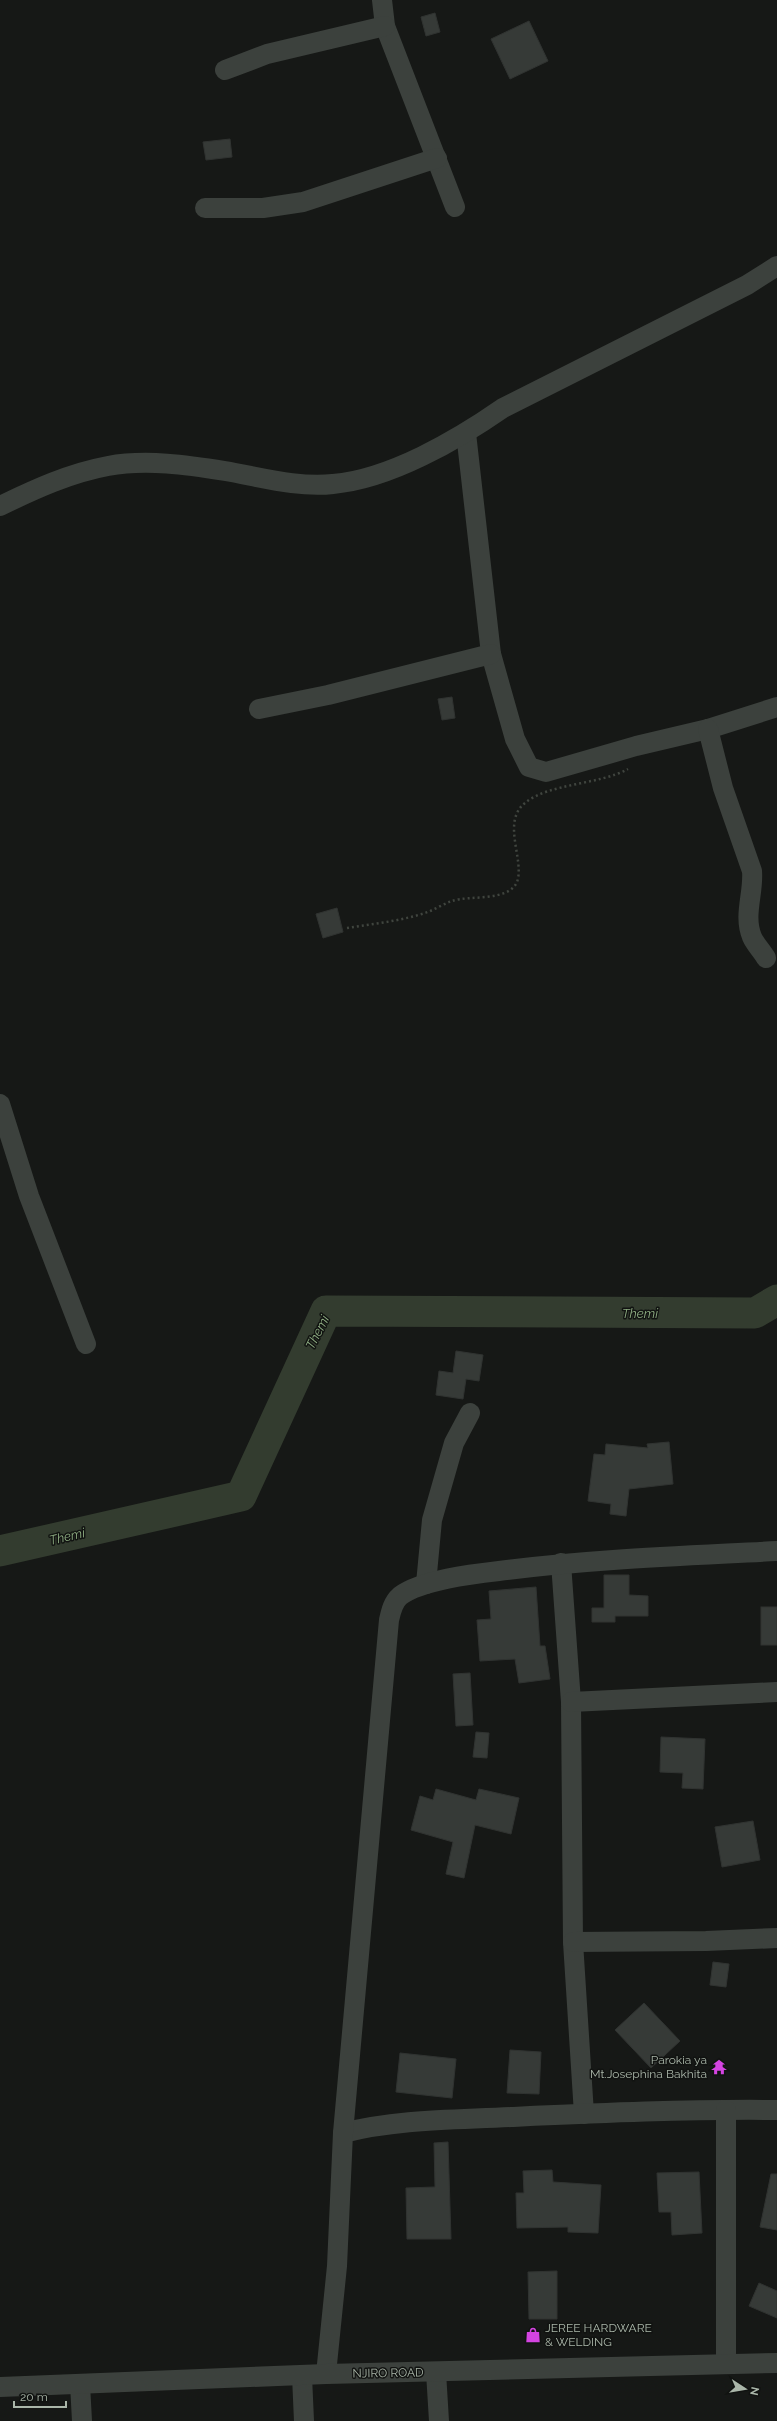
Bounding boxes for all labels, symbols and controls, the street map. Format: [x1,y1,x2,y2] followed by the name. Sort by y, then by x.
[622,1306,659,1321] water label: Themi
[303,1312,333,1352] water label: Themi
[48,1525,88,1548] water label: Themi
[590,2053,707,2081] place label: Parokia ya Mt.Josephina Bakhita
[710,2058,728,2076] temple icon: Parokia ya Mt.Josephina Bakhita
[545,2321,652,2349] place label: JEREE HARDWARE & WELDING
[524,2326,542,2344] shop icon: JEREE HARDWARE & WELDING
[352,2365,424,2381] street label: NJIRO ROAD
[725,2369,765,2409] north arrow
[14,2383,66,2409] scale bar
[747,2386,762,2396] text: N
[20,2390,48,2404] text: 20 m

